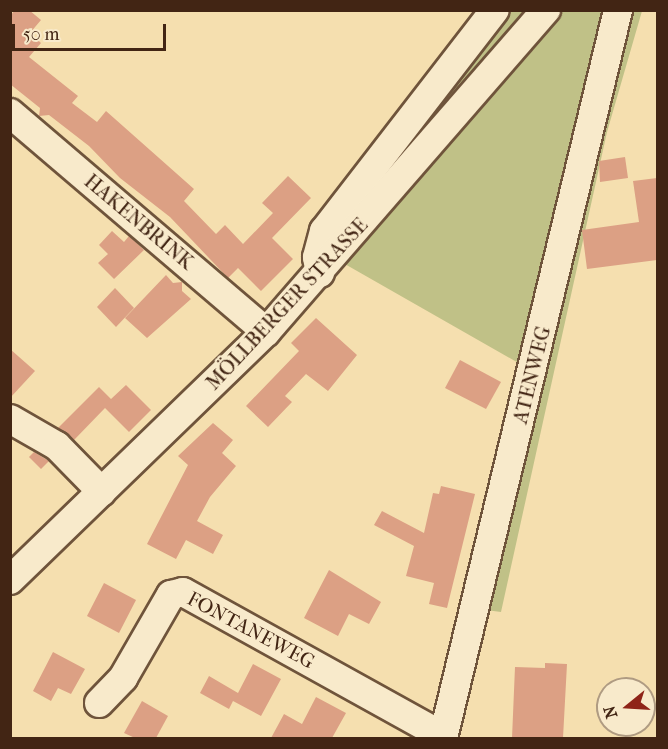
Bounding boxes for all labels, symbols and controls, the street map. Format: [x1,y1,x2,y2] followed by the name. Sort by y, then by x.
[15,12,170,50] scale bar
[23,24,59,45] text: 50 m
[79,169,199,275] street label: HAKENBRINK
[201,213,373,395] street label: MÖLLBERGER STRASSE
[508,324,556,426] street label: ATENWEG
[183,586,319,674] street label: FONTANEWEG
[596,677,656,737] north arrow
[599,703,621,721] text: N

